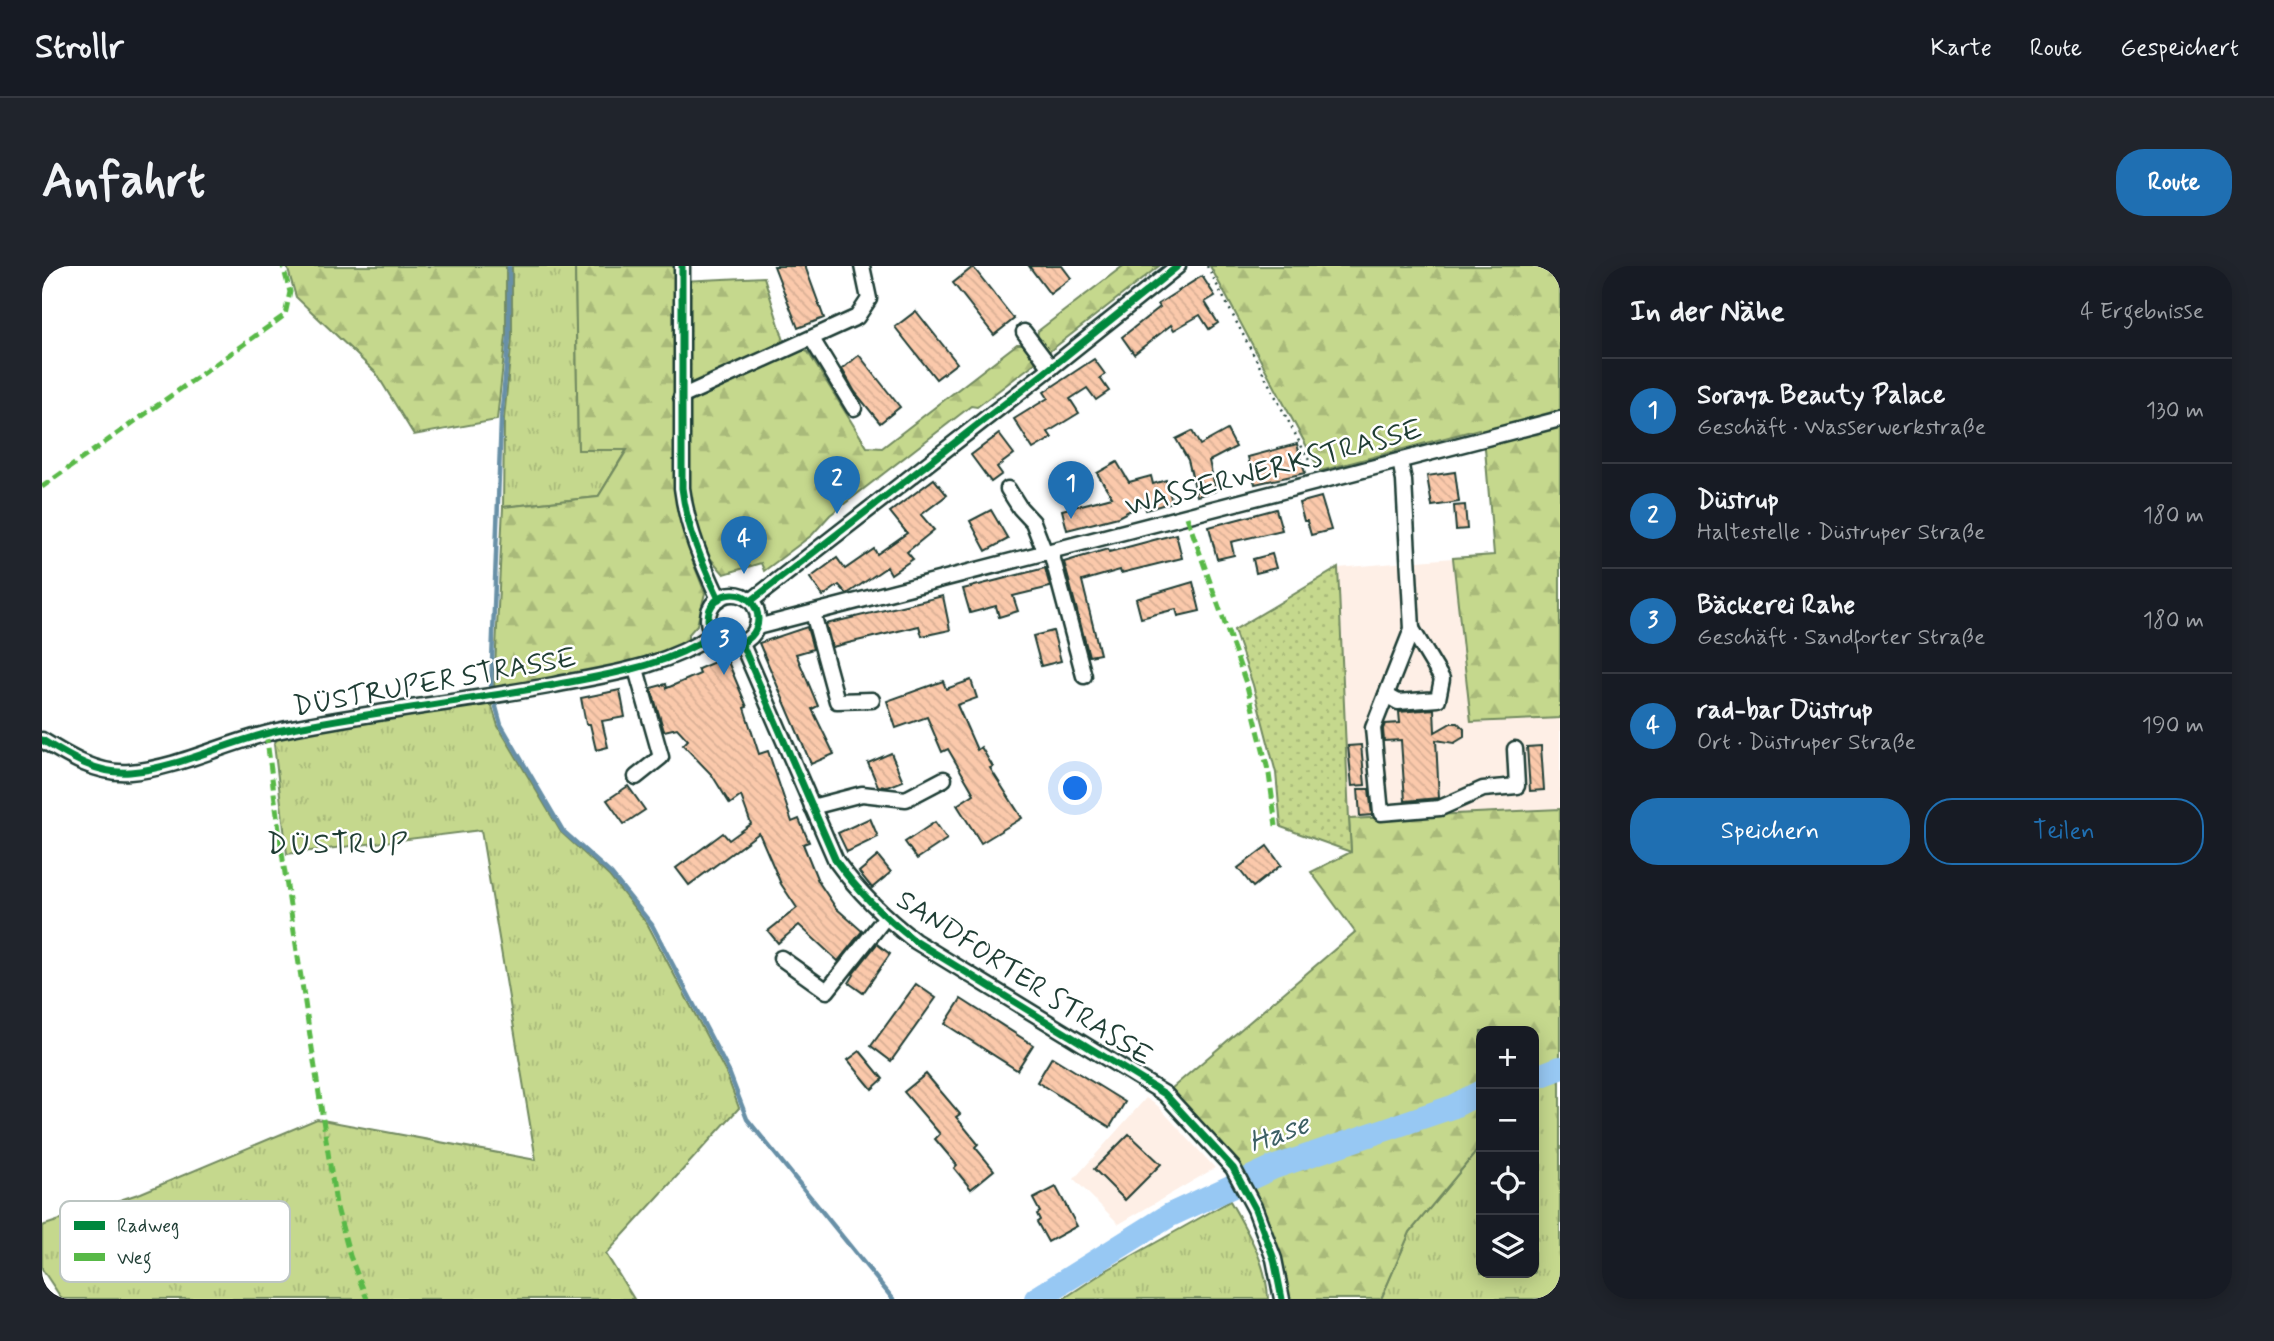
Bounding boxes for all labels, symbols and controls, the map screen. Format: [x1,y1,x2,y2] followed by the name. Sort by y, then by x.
[35,26,124,70] text: Strollr
[1930,33,1992,64] text: Karte
[2030,33,2082,64] text: Route
[2120,33,2239,64] text: Gespeichert
[2116,149,2232,216] button: Route
[42,150,205,215] text: Anfahrt
[1630,292,1785,331] text: In der Nähe
[2080,297,2204,327] text: 4 Ergebnisse
[1697,379,1945,413] text: Soraya Beauty Palace
[1648,396,1658,426] text: 1
[2146,396,2204,426] text: 130 m
[1122,412,1426,526] street label: WASSERWERKSTRASSE
[1697,413,1986,443] text: Geschäft · Wasserwerkstraße
[814,456,860,514] pin: 2
[1048,461,1094,519] pin: 1
[1697,484,1779,518] text: Düstrup
[1647,501,1659,531] text: 2
[2143,501,2204,531] text: 180 m
[721,516,767,574] pin: 4
[1697,518,1985,548] text: Haltestelle · Düstruper Straße
[1697,589,1855,623] text: Bäckerei Rahe
[1648,606,1658,636] text: 3
[2143,606,2204,636] text: 180 m
[701,617,747,675] pin: 3
[1697,623,1985,653] text: Geschäft · Sandforter Straße
[290,640,580,726] street label: DÜSTRUPER STRASSE
[1697,694,1873,728] text: rad-bar Düstrup
[1646,711,1660,741] text: 4
[2142,711,2204,741] text: 190 m
[1697,728,1916,758] text: Ort · Düstruper Straße
[1058,771,1092,805] your location
[1630,798,1910,865] button: Speichern
[1924,798,2204,865] button: Teilen
[267,825,409,864] district label: DÜSTRUP
[889,882,1159,1076] street label: SANDFORTER STRASSE
[1476,1026,1539,1278] map controls
[1476,1026,1539,1089] button: +
[1476,1089,1539,1152] button: −
[1243,1105,1316,1163] water label: Hase
[1476,1152,1539,1215] button: locate
[60,1201,290,1282] legend
[117,1214,179,1240] text: Radweg
[1476,1215,1539,1278] button: layers
[117,1246,152,1274] text: Weg

